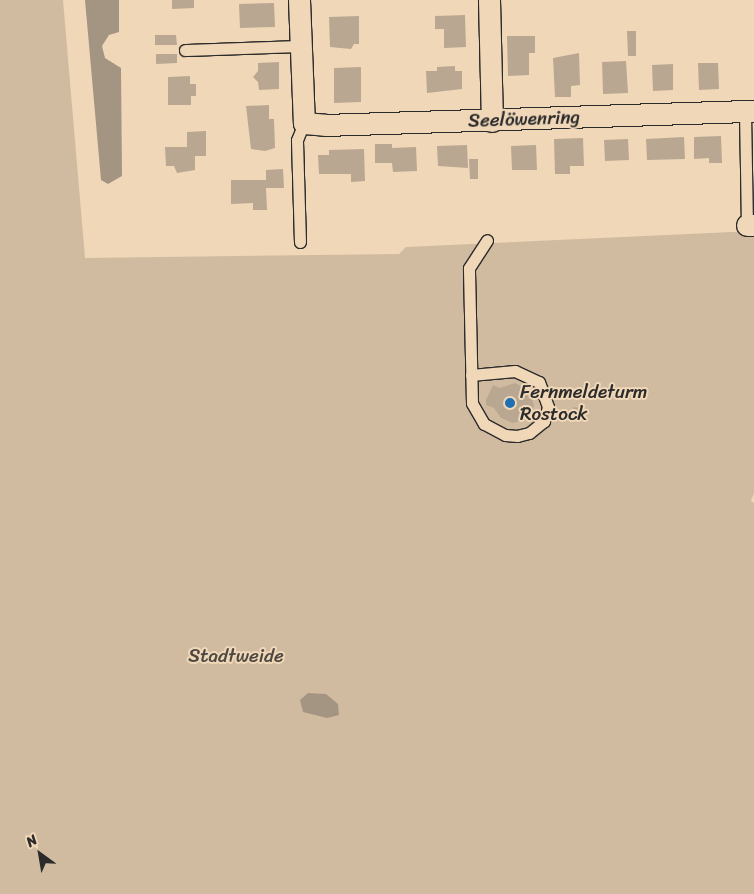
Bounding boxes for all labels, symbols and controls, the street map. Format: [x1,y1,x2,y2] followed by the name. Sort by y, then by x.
[468,106,580,132] street label: Seelöwenring
[520,381,647,425] place label: Fernmeldeturm Rostock
[504,397,516,409] marker: Fernmeldeturm Rostock
[188,645,284,667] park label: Stadtweide
[21,828,43,854] text: N
[15,829,65,879] north arrow

